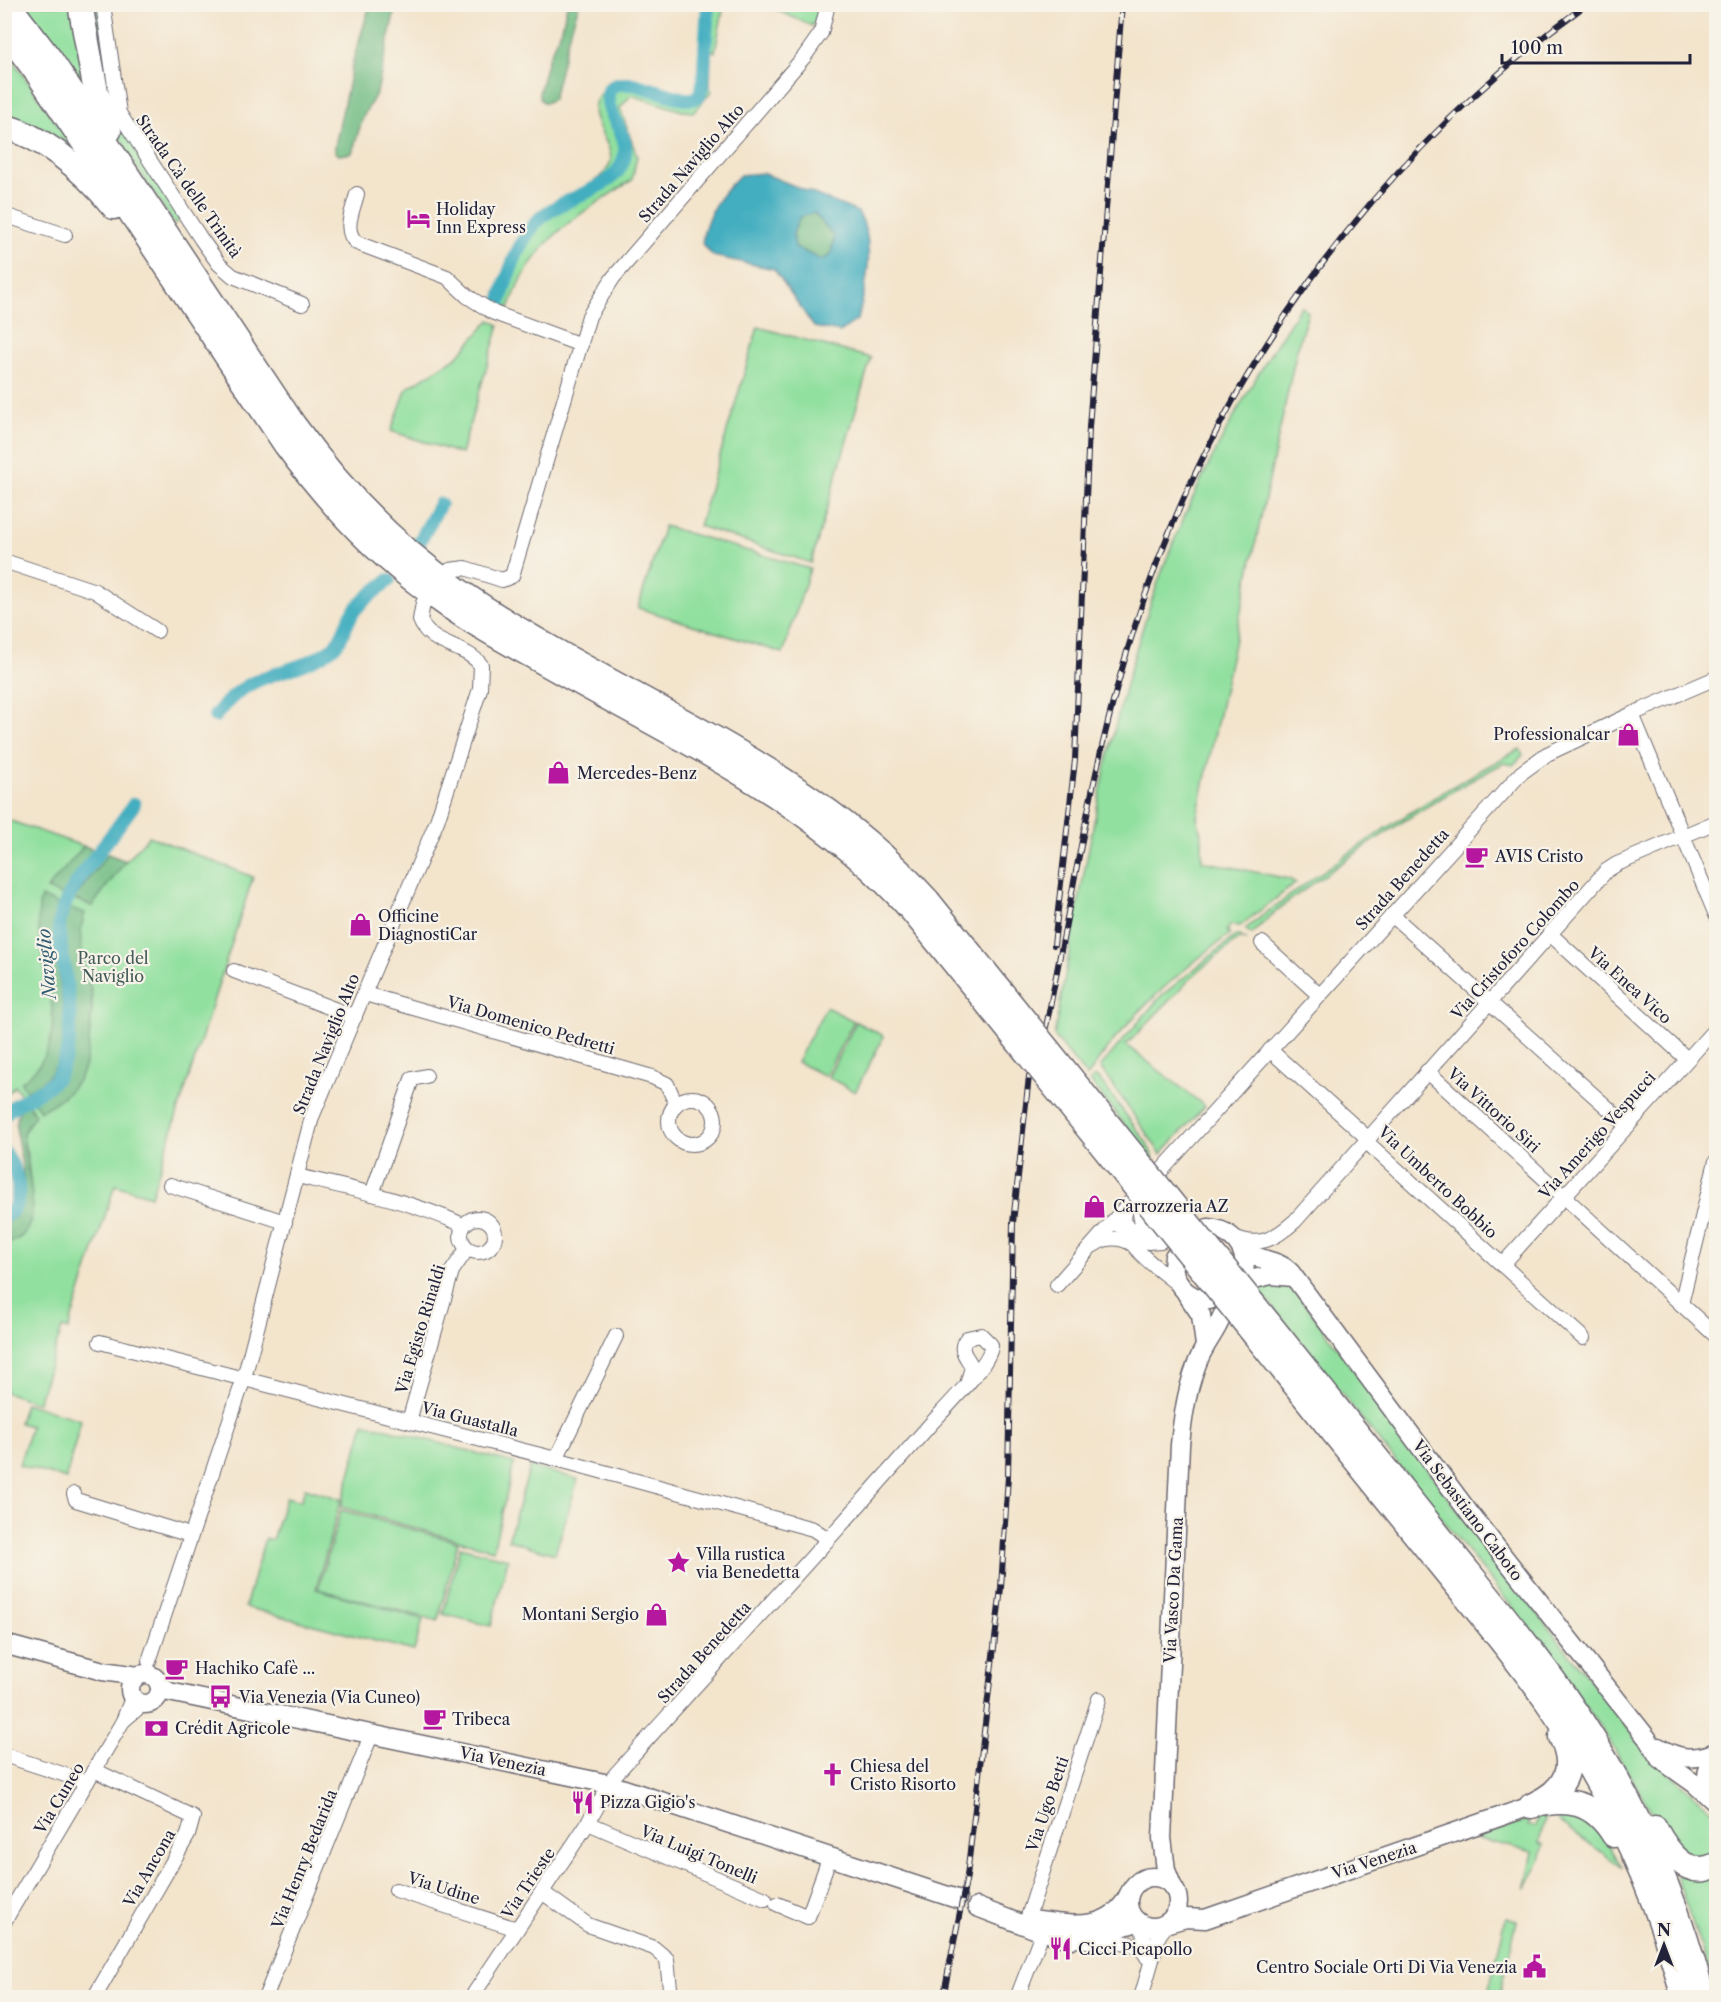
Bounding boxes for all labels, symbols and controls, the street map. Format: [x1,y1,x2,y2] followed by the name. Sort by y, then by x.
[1502,27,1690,65] scale bar
[1511,37,1563,59] text: 100 m
[634,100,748,226] street label: Strada Naviglio Alto
[132,111,246,262] street label: Strada Cà delle Trinità
[436,199,526,237] place label: Holiday Inn Express
[405,205,431,231] hotel icon: Holiday Inn Express
[1615,721,1641,747] shop icon: Professionalcar
[1493,724,1610,744] place label: Professionalcar
[546,760,572,786] shop icon: Mercedes-Benz
[577,763,697,783] place label: Mercedes-Benz
[1351,824,1453,934] street label: Strada Benedetta
[1464,843,1490,869] cafe icon: AVIS Cristo
[1494,846,1583,866] place label: AVIS Cristo
[1446,874,1583,1024] street label: Via Cristoforo Colombo
[378,906,478,944] place label: Officine DiagnostiCar
[347,912,373,938] shop icon: Officine DiagnostiCar
[33,928,61,1002] water label: Naviglio
[1583,942,1676,1028] street label: Via Enea Vico
[77,948,149,986] park label: Parco del Naviglio
[289,970,364,1118] street label: Strada Naviglio Alto
[444,991,617,1059] street label: Via Domenico Pedretti
[1443,1063,1544,1157] street label: Via Vittorio Siri
[1534,1067,1660,1204] street label: Via Amerigo Vespucci
[1373,1121,1502,1243] street label: Via Umberto Bobbio
[1082,1193,1108,1219] shop icon: Carrozzeria AZ
[1113,1196,1229,1216] place label: Carrozzeria AZ
[391,1262,449,1397] street label: Via Egisto Rinaldi
[419,1397,521,1441] street label: Via Guastalla
[1408,1435,1528,1585] street label: Via Sebastiano Caboto
[1159,1516,1187,1665] street label: Via Vasco Da Gama
[695,1544,800,1582] place label: Villa rustica via Benedetta
[665,1550,691,1576] place icon: Villa rustica via Benedetta
[653,1597,755,1707] street label: Strada Benedetta
[644,1601,670,1627] shop icon: Montani Sergio
[522,1604,639,1624] place label: Montani Sergio
[164,1655,190,1681] cafe icon: Hachiko Cafè ...
[195,1658,315,1678] place label: Hachiko Cafè ...
[208,1684,234,1710] bus stop icon: Via Venezia (Via Cuneo)
[238,1687,420,1707] place label: Via Venezia (Via Cuneo)
[421,1706,447,1732] cafe icon: Tribeca
[452,1709,511,1729] place label: Tribeca
[144,1715,170,1741] bank icon: Crédit Agricole
[175,1718,291,1738] place label: Crédit Agricole
[457,1742,549,1780] street label: Via Venezia
[1021,1754,1073,1855] street label: Via Ugo Betti
[850,1756,956,1794] place label: Chiesa del Cristo Risorto
[29,1758,88,1838] street label: Via Cuneo
[819,1762,845,1788] church icon: Chiesa del Cristo Risorto
[266,1786,341,1933] street label: Via Henry Bedarida
[569,1789,595,1815] restaurant icon: Pizza Gigio's
[600,1792,695,1812] place label: Pizza Gigio's
[637,1820,761,1888] street label: Via Luigi Tonelli
[118,1825,180,1911] street label: Via Ancona
[1328,1837,1419,1883] street label: Via Venezia
[496,1844,559,1923] street label: Via Trieste
[405,1867,483,1908] street label: Via Udine
[1634,1915,1694,1975] north arrow
[1657,1920,1671,1940] text: N
[1047,1936,1073,1962] restaurant icon: Cicci Picapollo
[1078,1939,1193,1959] place label: Cicci Picapollo
[1522,1954,1548,1980] public building icon: Centro Sociale Orti Di Via Venezia
[1256,1957,1518,1977] place label: Centro Sociale Orti Di Via Venezia

